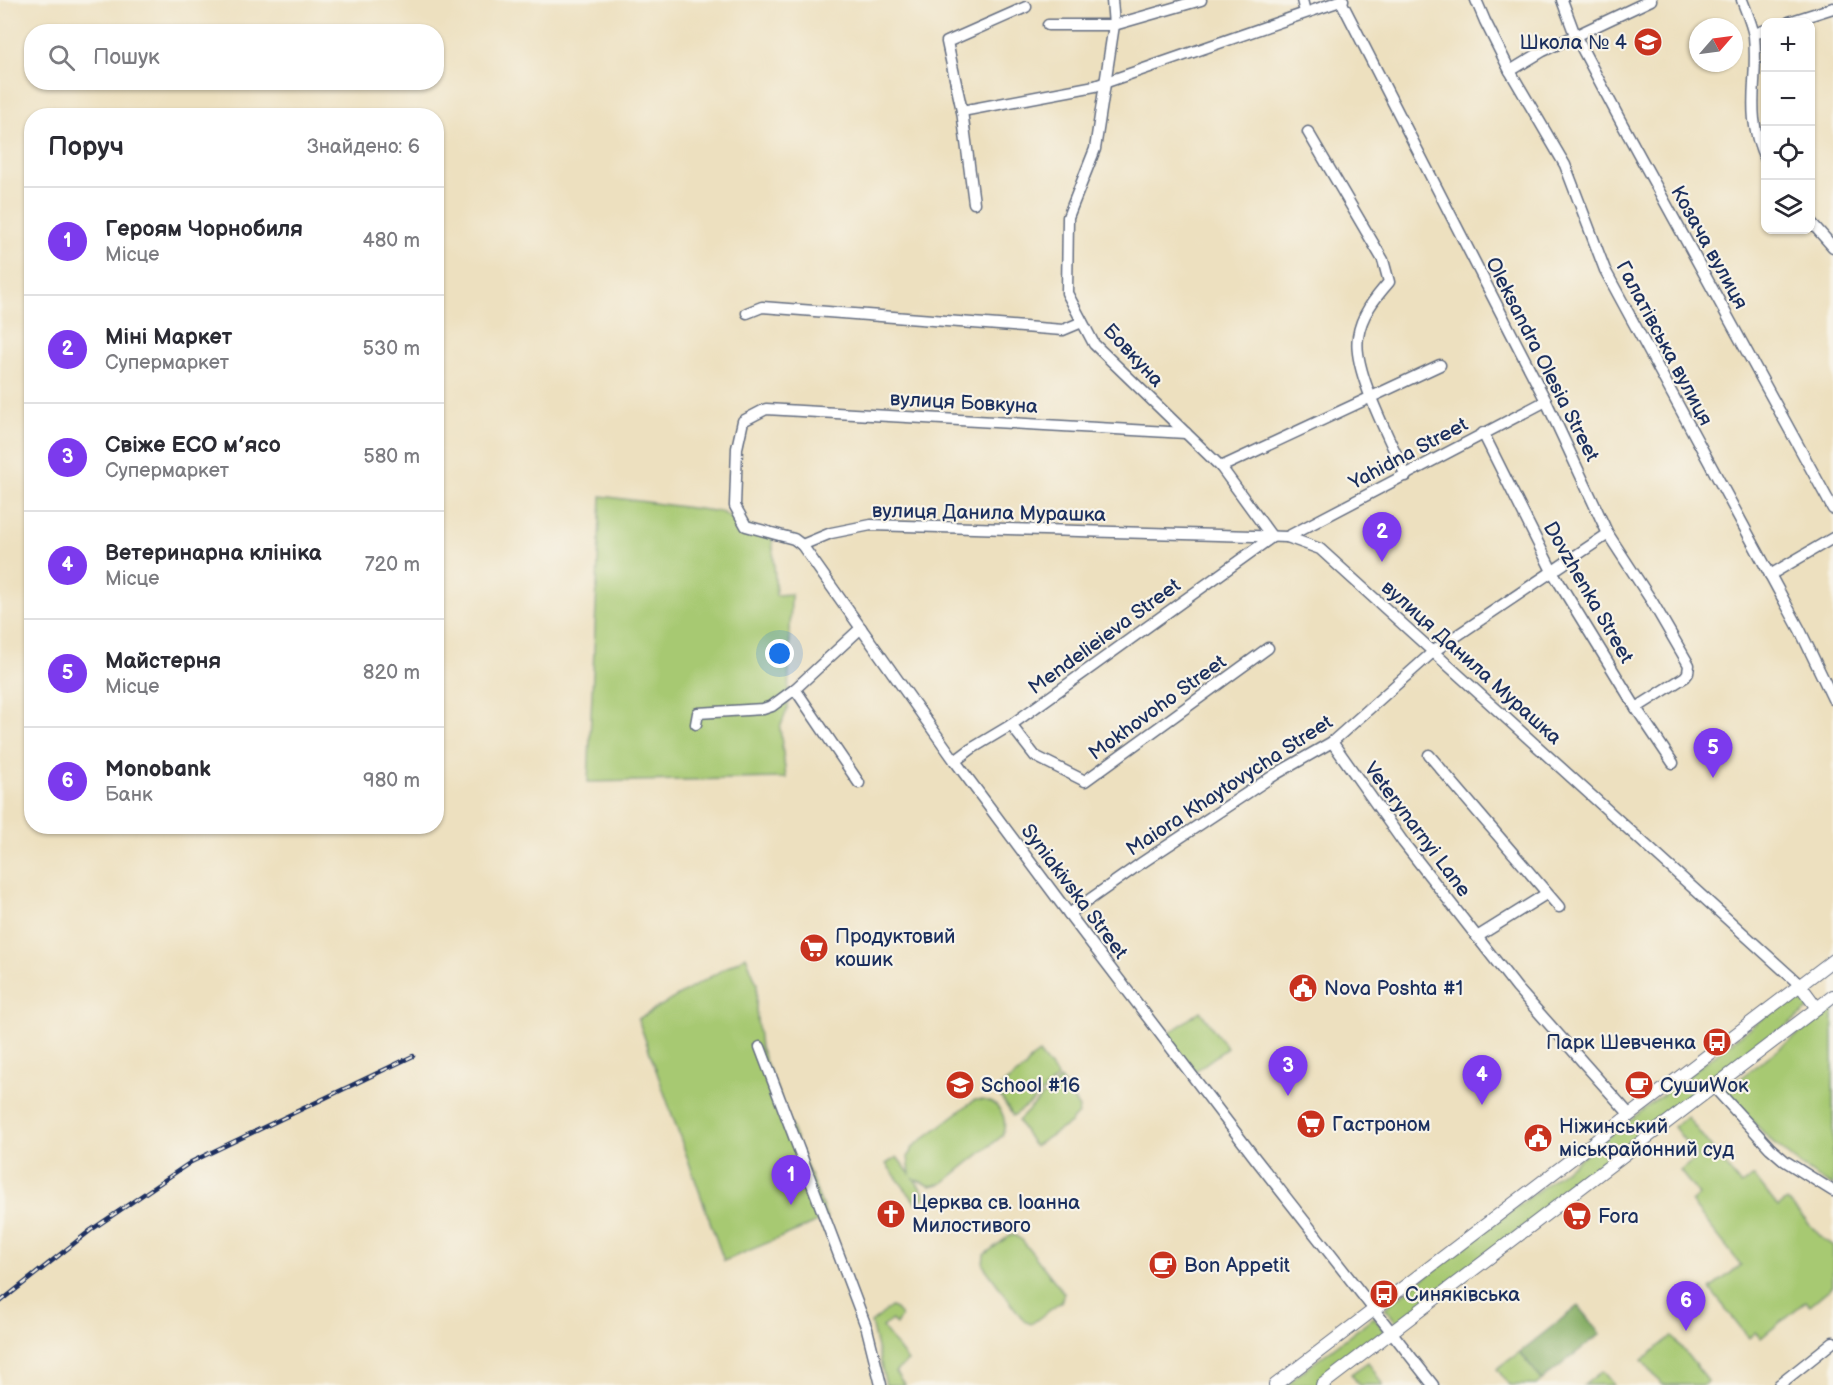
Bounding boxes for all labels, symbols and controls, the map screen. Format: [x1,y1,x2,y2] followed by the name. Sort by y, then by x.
[1689,18,1743,72] north arrow
[1761,18,1815,234] map controls
[1761,18,1815,72] button: +
[24,24,444,90] search box
[1632,26,1664,58] school or university icon: Школа № 4
[1519,31,1627,55] place label: Школа № 4
[45,41,78,74] icon: search
[93,44,160,71] text: Пошук
[1761,72,1815,126] button: −
[1761,126,1815,180] button: locate
[48,132,124,163] text: Поруч
[307,135,420,159] text: Знайдено: 6
[1761,180,1815,234] button: layers
[1665,182,1753,313] street label: Козача вулиця
[105,216,303,243] text: Героям Чорнобиля
[63,229,72,253] text: 1
[362,229,420,253] text: 480 m
[105,243,159,267] text: Місце
[1480,253,1604,466] street label: Oleksandra Olesia Street
[1611,257,1718,430] street label: Галатівська вулиця
[1098,319,1169,392] street label: Бовкуна
[105,324,232,351] text: Міні Маркет
[62,337,73,361] text: 2
[363,337,420,361] text: 530 m
[105,351,229,375] text: Супермаркет
[889,387,1039,419] street label: вулиця Бовкуна
[1344,413,1472,496] street label: Yahidna Street
[105,432,281,459] text: Свіже ECO м’ясо
[62,445,73,469] text: 3
[363,445,420,469] text: 580 m
[105,459,229,483] text: Супермаркет
[872,499,1106,527] street label: вулиця Данила Мурашка
[1362,512,1402,562] pin: 2
[1538,517,1638,668] street label: Dovzhenka Street
[105,540,322,567] text: Ветеринарна клініка
[62,553,73,577] text: 4
[365,553,420,577] text: 720 m
[105,567,159,591] text: Місце
[1024,574,1185,700] street label: Mendelieieva Street
[1376,576,1566,750] street label: вулиця Данила Мурашка
[765,639,794,668] your location
[105,648,221,675] text: Майстерня
[1084,650,1231,766] street label: Mokhovoho Street
[62,661,73,685] text: 5
[363,661,420,685] text: 820 m
[105,675,159,699] text: Місце
[1122,710,1337,861] street label: Maiora Khaytovycha Street
[1694,728,1732,778] pin: 5
[105,756,211,783] text: Monobank
[1359,757,1476,902] street label: Veterynarnyi Lane
[61,769,74,793] text: 6
[363,769,420,793] text: 980 m
[105,783,153,807] text: Банк
[1016,820,1133,964] street label: Syniakivska Street
[835,925,956,972] place label: Продуктовий кошик
[798,932,830,964] supermarket icon: Продуктовий кошик
[1287,972,1319,1004] public building icon: Nova Poshta #1
[1324,977,1463,1001] place label: Nova Poshta #1
[1701,1026,1733,1058] bus stop icon: Парк Шевченка
[1546,1031,1696,1055] place label: Парк Шевченка
[1268,1046,1308,1096] pin: 3
[1462,1056,1502,1105] pin: 4
[944,1069,976,1101] school or university icon: School #16
[1623,1069,1655,1101] cafe icon: СушиWок
[981,1074,1080,1098] place label: School #16
[1660,1074,1749,1098] place label: СушиWок
[1295,1108,1327,1140] supermarket icon: Гастроном
[1332,1113,1431,1137] place label: Гастроном
[1559,1115,1734,1162] place label: Ніжинський міськрайонний суд
[1522,1122,1554,1154] public building icon: Ніжинський міськрайонний суд
[772,1156,810,1205] pin: 1
[912,1191,1080,1238] place label: Церква св. Іоанна Милостивого
[875,1198,907,1230] church icon: Церква св. Іоанна Милостивого
[1561,1200,1593,1232] supermarket icon: Fora
[1598,1205,1639,1229] place label: Fora
[1147,1249,1179,1281] cafe icon: Bon Appetit
[1184,1254,1290,1278] place label: Bon Appetit
[1368,1278,1400,1310] bus stop icon: Синяківська
[1666,1282,1706,1331] pin: 6
[1405,1283,1520,1307] place label: Синяківська

